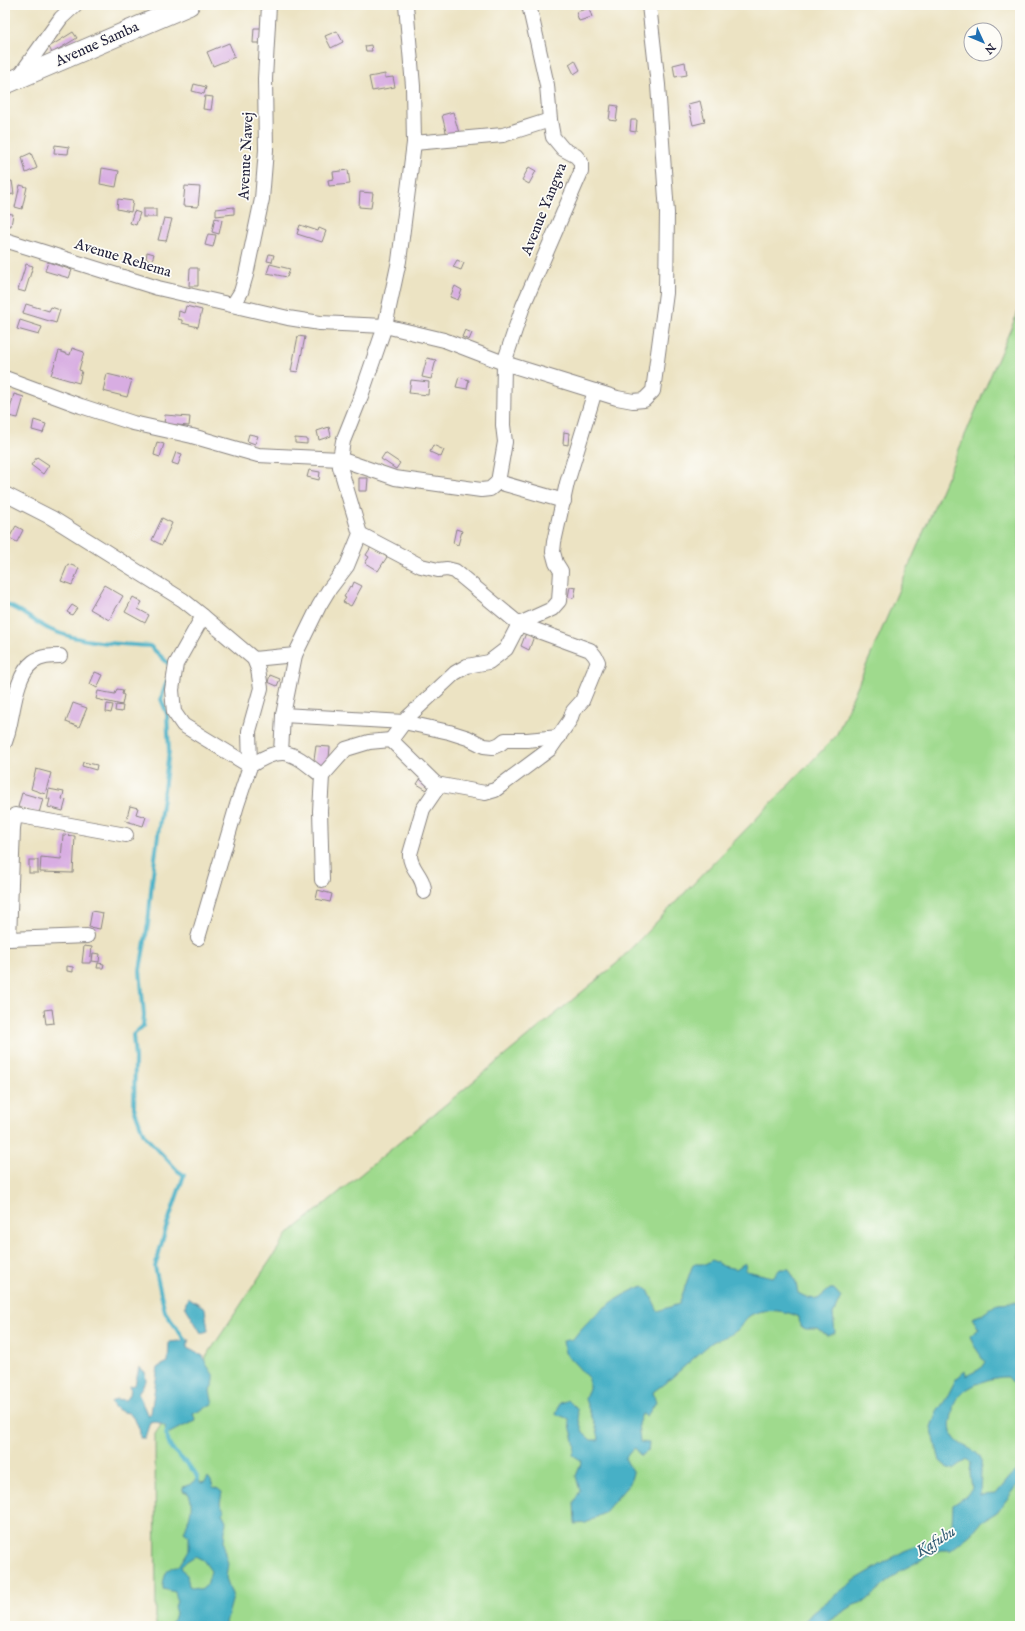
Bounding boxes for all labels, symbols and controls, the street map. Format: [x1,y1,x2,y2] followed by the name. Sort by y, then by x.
[51,17,142,71] street label: Avenue Samba
[963,22,1003,62] north arrow
[981,39,999,57] text: N
[234,111,258,202] street label: Avenue Nawej
[516,160,571,259] street label: Avenue Yangwa
[71,234,174,282] street label: Avenue Rehema
[911,1522,960,1563] water label: Kafubu

